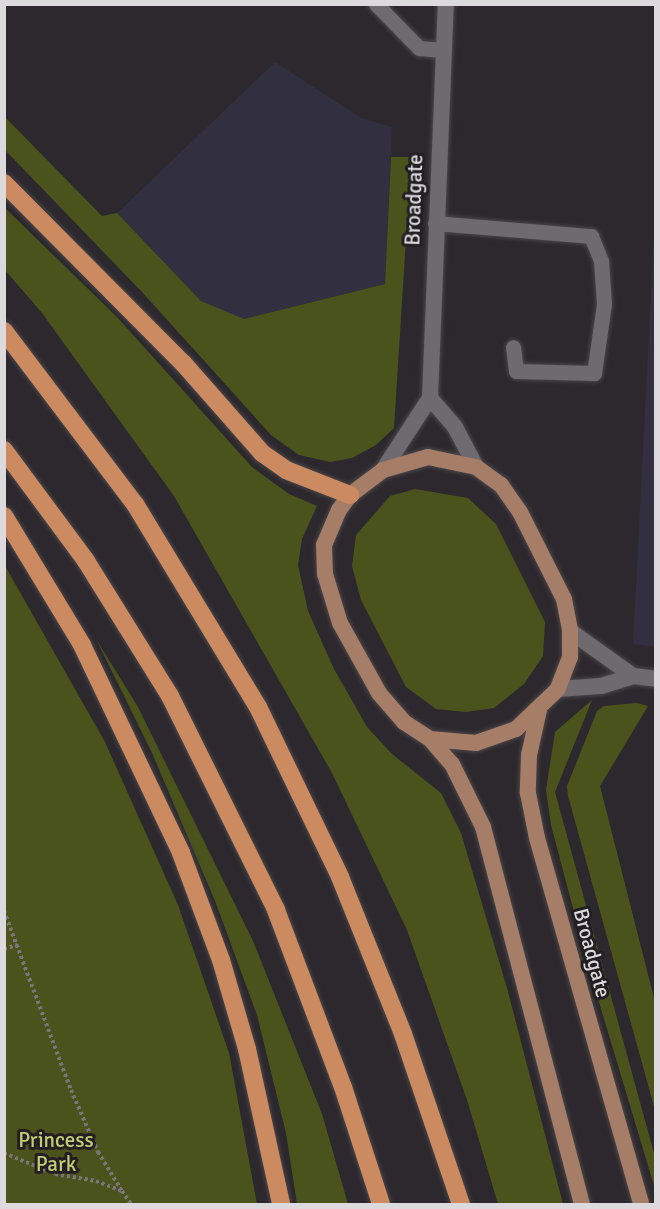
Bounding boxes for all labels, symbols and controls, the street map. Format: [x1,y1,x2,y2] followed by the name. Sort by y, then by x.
[400,154,428,246] street label: Broadgate
[568,906,616,1000] street label: Broadgate
[18,1127,94,1177] park label: Princess Park

